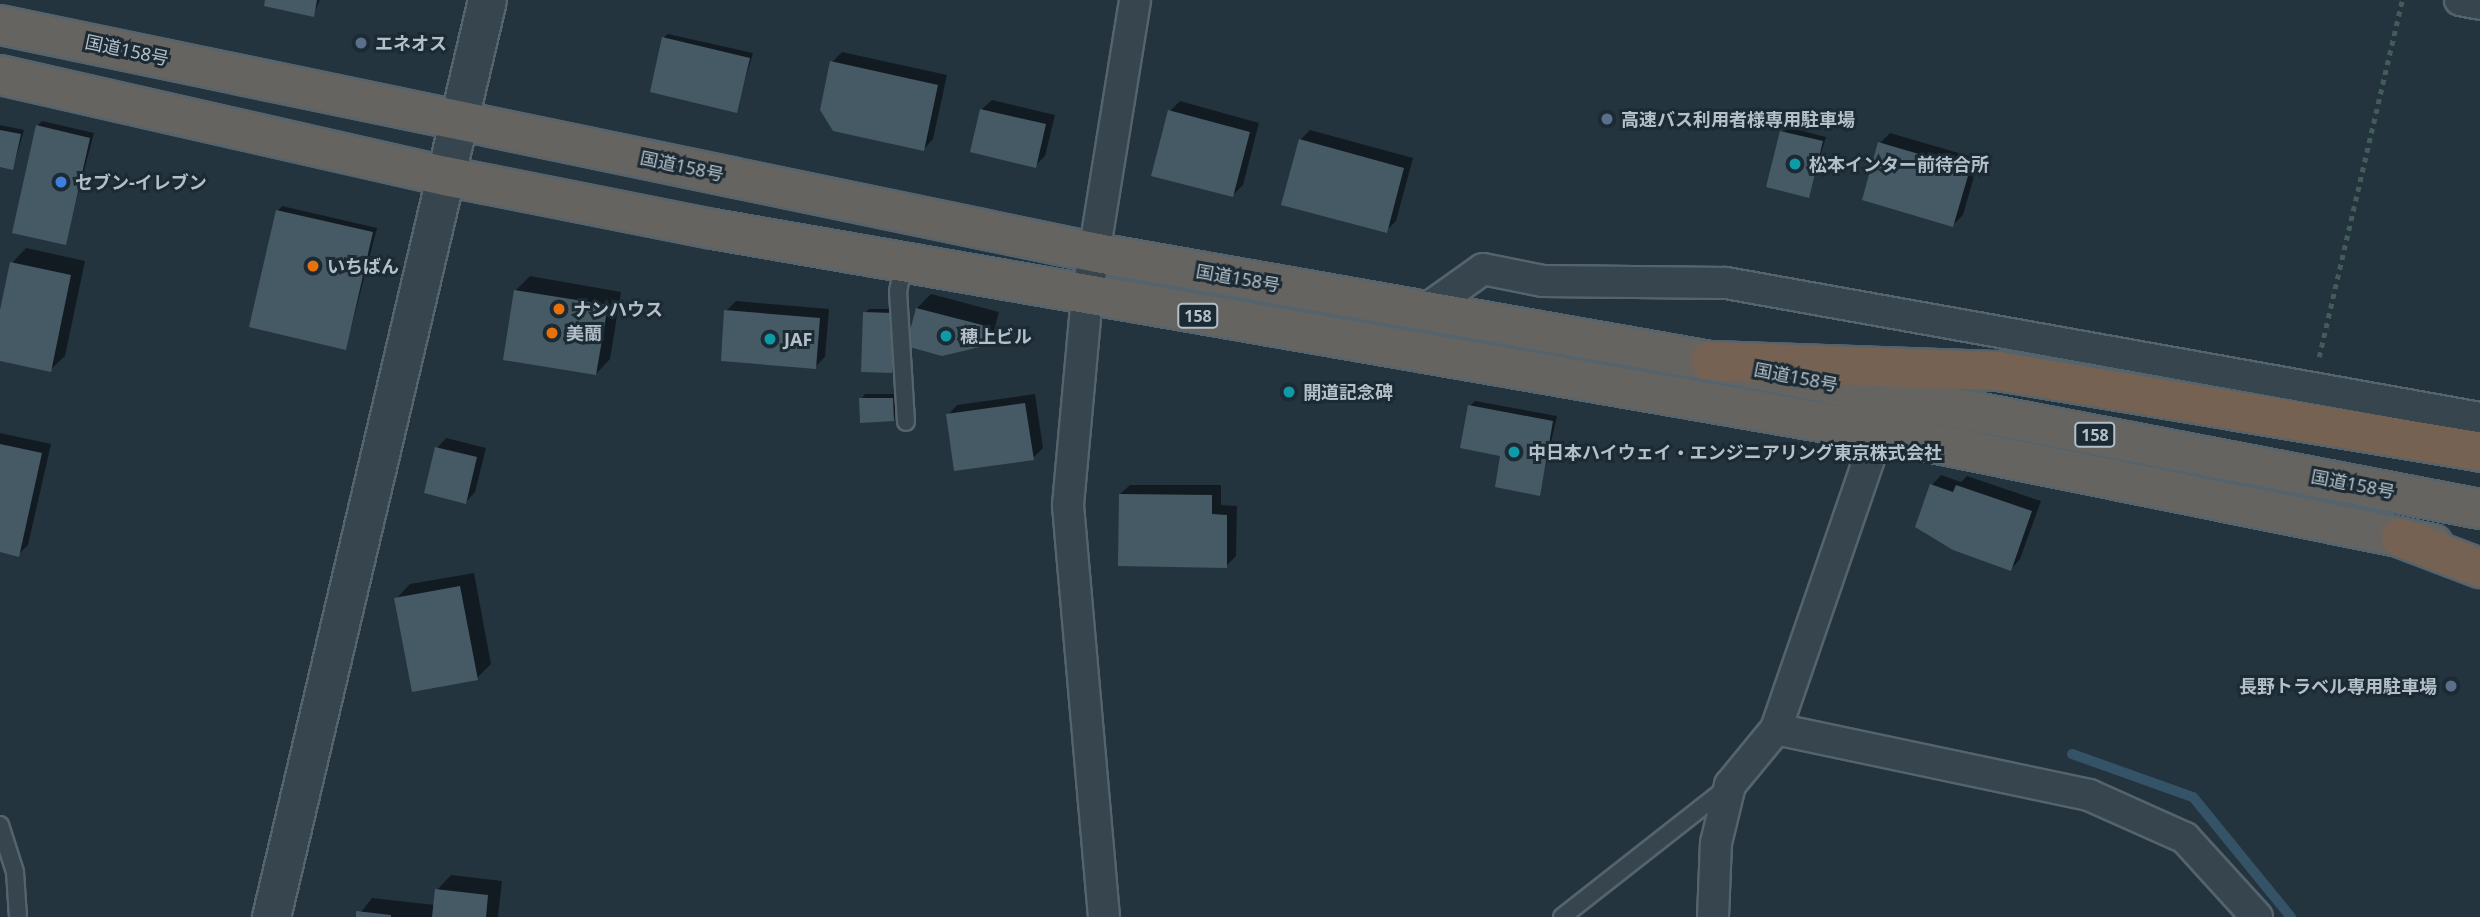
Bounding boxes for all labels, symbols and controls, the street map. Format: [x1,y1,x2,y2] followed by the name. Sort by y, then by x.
[83,31,171,69] street label: 国道158号
[375,32,447,54] place label: エネオス
[353,35,369,51] marker: エネオス
[1621,108,1855,130] place label: 高速バス利用者様専用駐車場
[1599,111,1615,127] marker: 高速バス利用者様専用駐車場
[638,147,726,185] street label: 国道158号
[1809,153,1989,175] place label: 松本インター前待合所
[1787,156,1803,172] marker: 松本インター前待合所
[75,171,207,193] place label: セブン-イレブン
[53,174,69,190] marker: セブン-イレブン
[327,255,399,277] place label: いちばん
[305,258,321,274] marker: いちばん
[1194,260,1282,296] street label: 国道158号
[573,298,663,320] place label: ナンハウス
[551,301,567,317] marker: ナンハウス
[1177,304,1219,328] road number: 158
[566,322,602,344] place label: 美蘭
[544,325,560,341] marker: 美蘭
[960,325,1032,347] place label: 穂上ビル
[784,328,812,350] place label: JAF
[938,328,954,344] marker: 穂上ビル
[762,331,778,347] marker: JAF
[1752,358,1840,396] street label: 国道158号
[1303,381,1393,403] place label: 開道記念碑
[1281,384,1297,400] marker: 開道記念碑
[2074,422,2116,448] road number: 158
[1528,441,1942,463] place label: 中日本ハイウェイ・エンジニアリング東京株式会社
[1506,444,1522,460] marker: 中日本ハイウェイ・エンジニアリング東京株式会社
[2309,465,2397,503] street label: 国道158号
[2239,675,2437,697] place label: 長野トラベル専用駐車場
[2443,678,2459,694] marker: 長野トラベル専用駐車場

